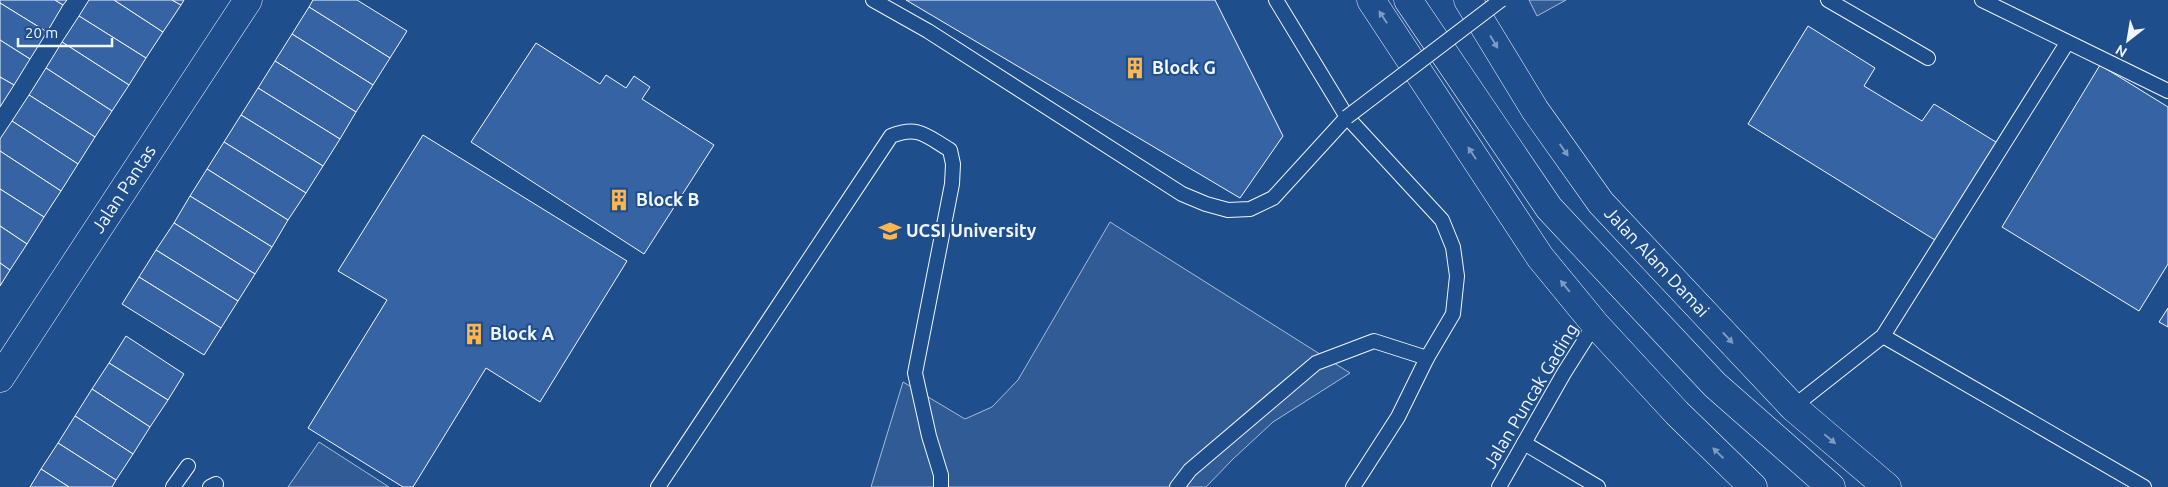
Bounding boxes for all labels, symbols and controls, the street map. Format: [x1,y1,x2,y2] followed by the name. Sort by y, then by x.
[1378,11,1387,24] one-way arrow
[18,15,111,47] scale bar
[2103,15,2153,65] north arrow
[25,24,58,41] text: 20 m
[1489,35,1498,48] one-way arrow
[2113,42,2130,61] text: N
[1122,55,1148,81] building icon: Block G
[1152,57,1216,77] place label: Block G
[87,141,159,236] street label: Jalan Pantas
[1558,143,1569,156] one-way arrow
[1467,146,1477,160] one-way arrow
[606,187,632,213] building icon: Block B
[636,189,699,209] place label: Block B
[1601,202,1714,320] street label: Jalan Alam Damai
[877,218,903,244] school or university icon: UCSI University
[906,220,1037,240] place label: UCSI University
[1559,280,1570,293] one-way arrow
[1479,319,1581,471] street label: Jalan Puncak Gading
[461,321,487,347] building icon: Block A
[490,323,554,343] place label: Block A
[1722,332,1734,344] one-way arrow
[1824,433,1836,445] one-way arrow
[1712,447,1724,459] one-way arrow

